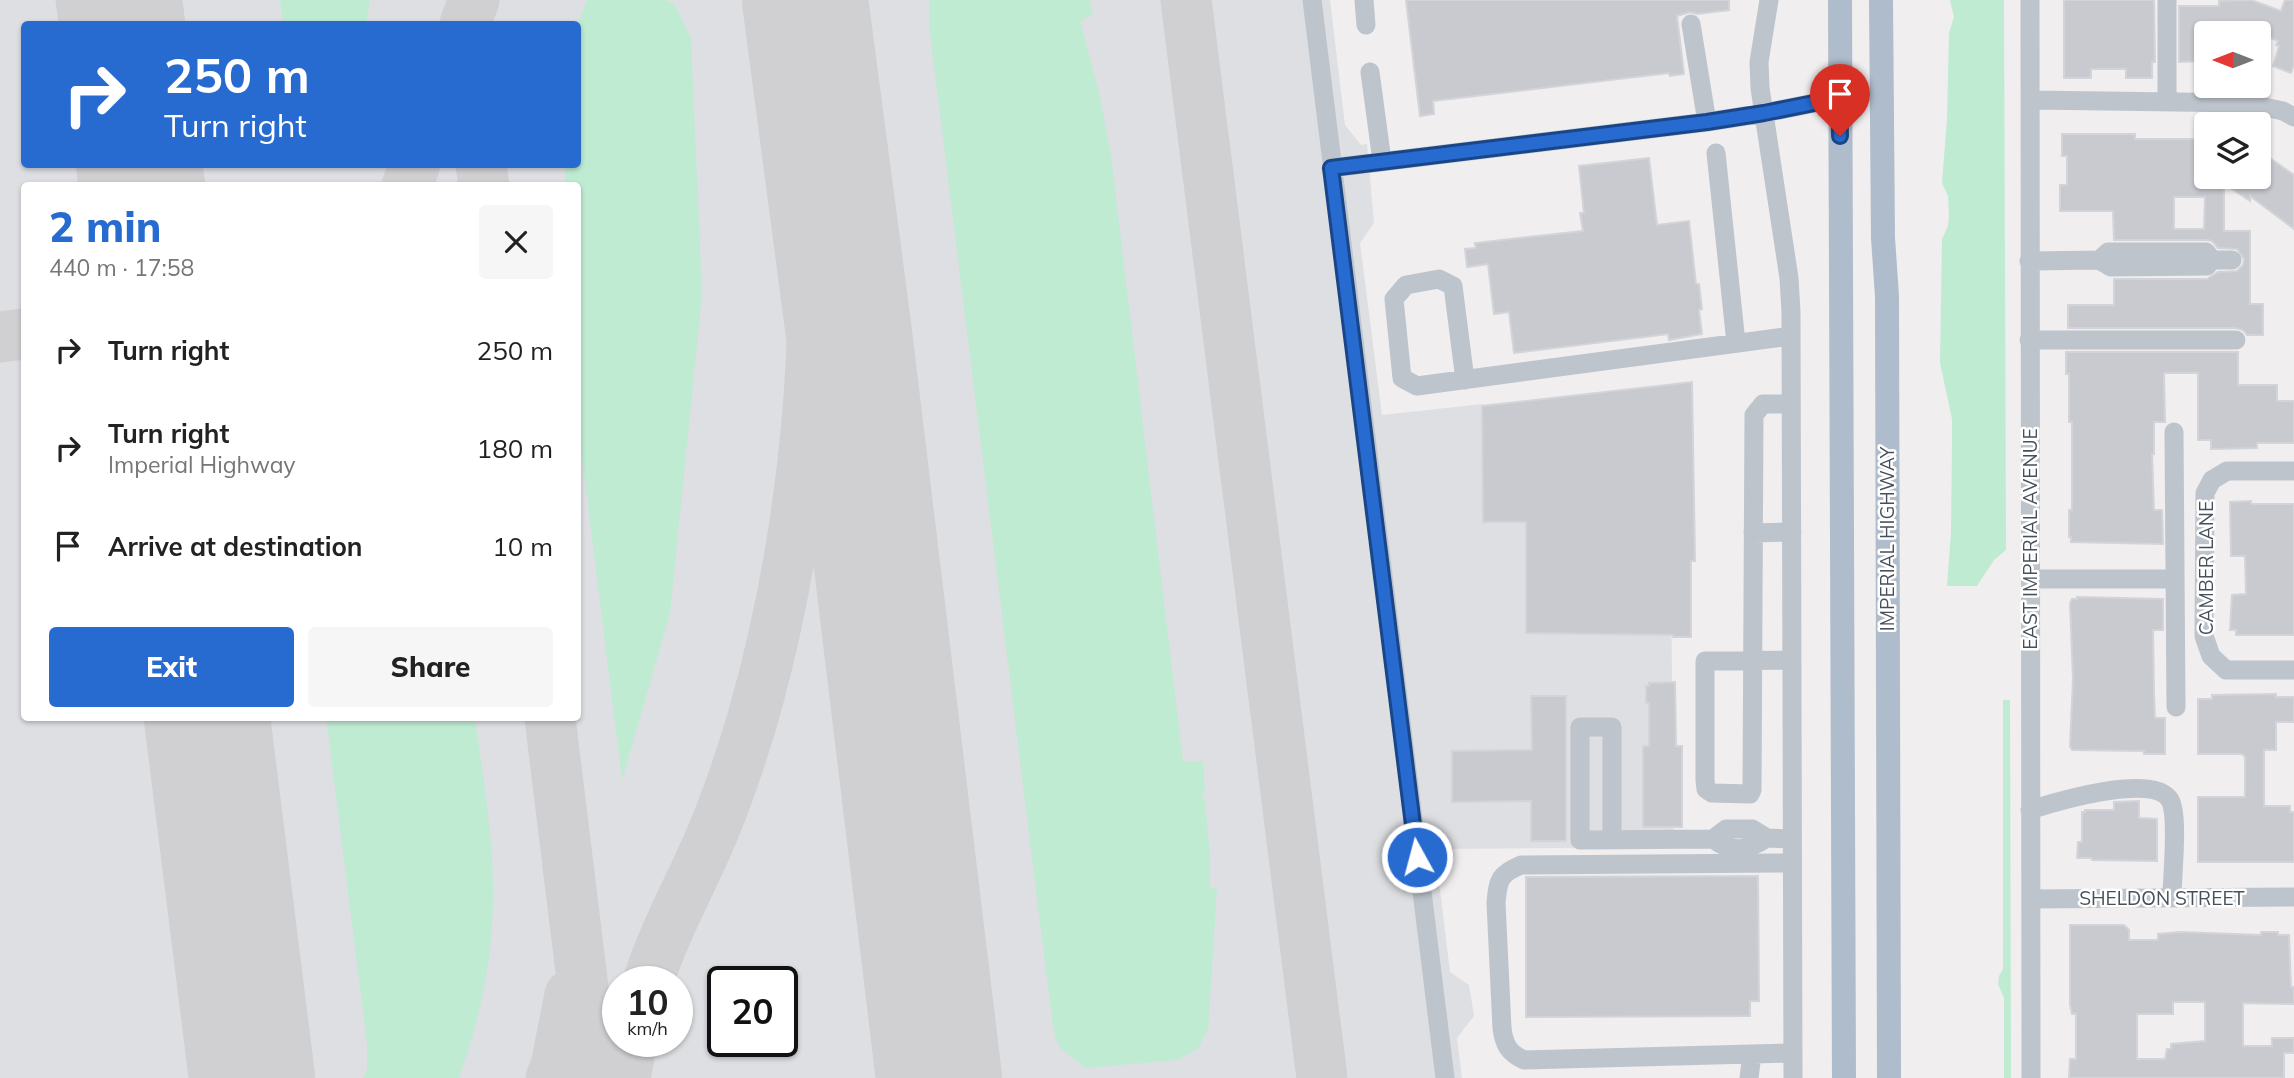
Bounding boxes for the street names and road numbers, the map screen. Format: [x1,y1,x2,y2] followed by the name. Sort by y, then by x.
[2018,428,2042,650] street label: EAST IMPERIAL AVENUE
[1875,446,1899,631] street label: IMPERIAL HIGHWAY
[2194,501,2218,635] street label: CAMBER LANE
[2079,886,2245,910] street label: SHELDON STREET

